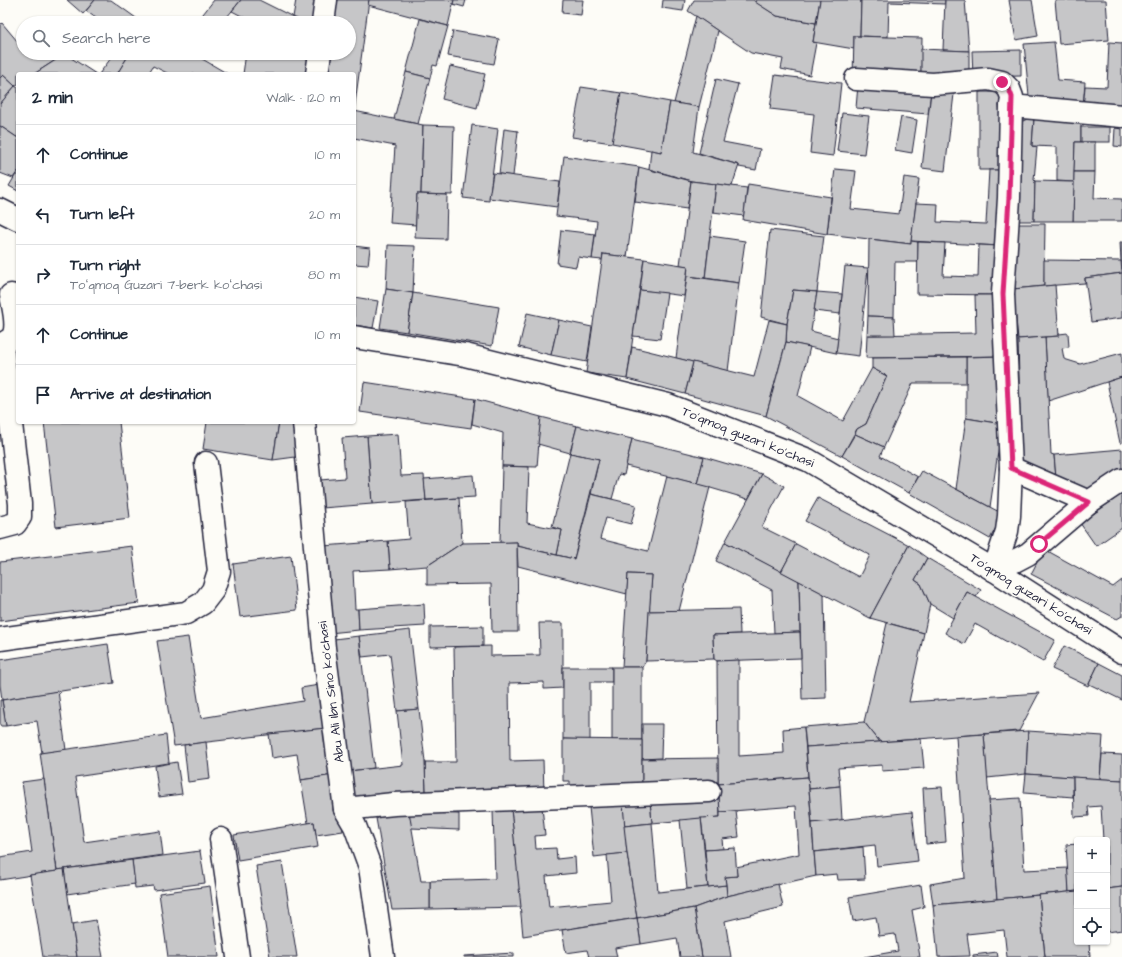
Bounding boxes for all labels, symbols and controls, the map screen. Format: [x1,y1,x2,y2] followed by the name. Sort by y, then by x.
[16,16,356,60] search box
[30,27,52,49] icon: search
[62,28,151,49] text: Search here
[993,73,1011,91] route end
[32,86,73,110] text: 2 min
[266,89,340,107] text: Walk · 120 m
[32,144,54,166] icon: ahead
[70,144,128,165] text: Continue
[315,146,340,164] text: 10 m
[32,204,54,226] icon: left
[70,204,134,225] text: Turn left
[309,206,340,224] text: 20 m
[70,255,141,276] text: Turn right
[32,264,54,286] icon: right
[308,266,340,284] text: 80 m
[70,276,262,294] text: Toʻqmoq Guzari 7-berk koʻchasi
[32,324,54,346] icon: ahead
[70,324,128,345] text: Continue
[315,326,340,344] text: 10 m
[32,384,54,406] icon: arrive
[70,384,211,405] text: Arrive at destination
[679,402,817,473] street label: To'qmoq guzari ko'chasi
[1030,535,1048,553] route start
[966,549,1096,640] street label: To'qmoq guzari ko'chasi
[313,620,349,764] street label: Abu Ali Ibn Sino ko'chasi
[1074,837,1110,945] map controls
[1074,837,1110,873] button: +
[1074,873,1110,909] button: −
[1074,909,1110,945] button: locate

